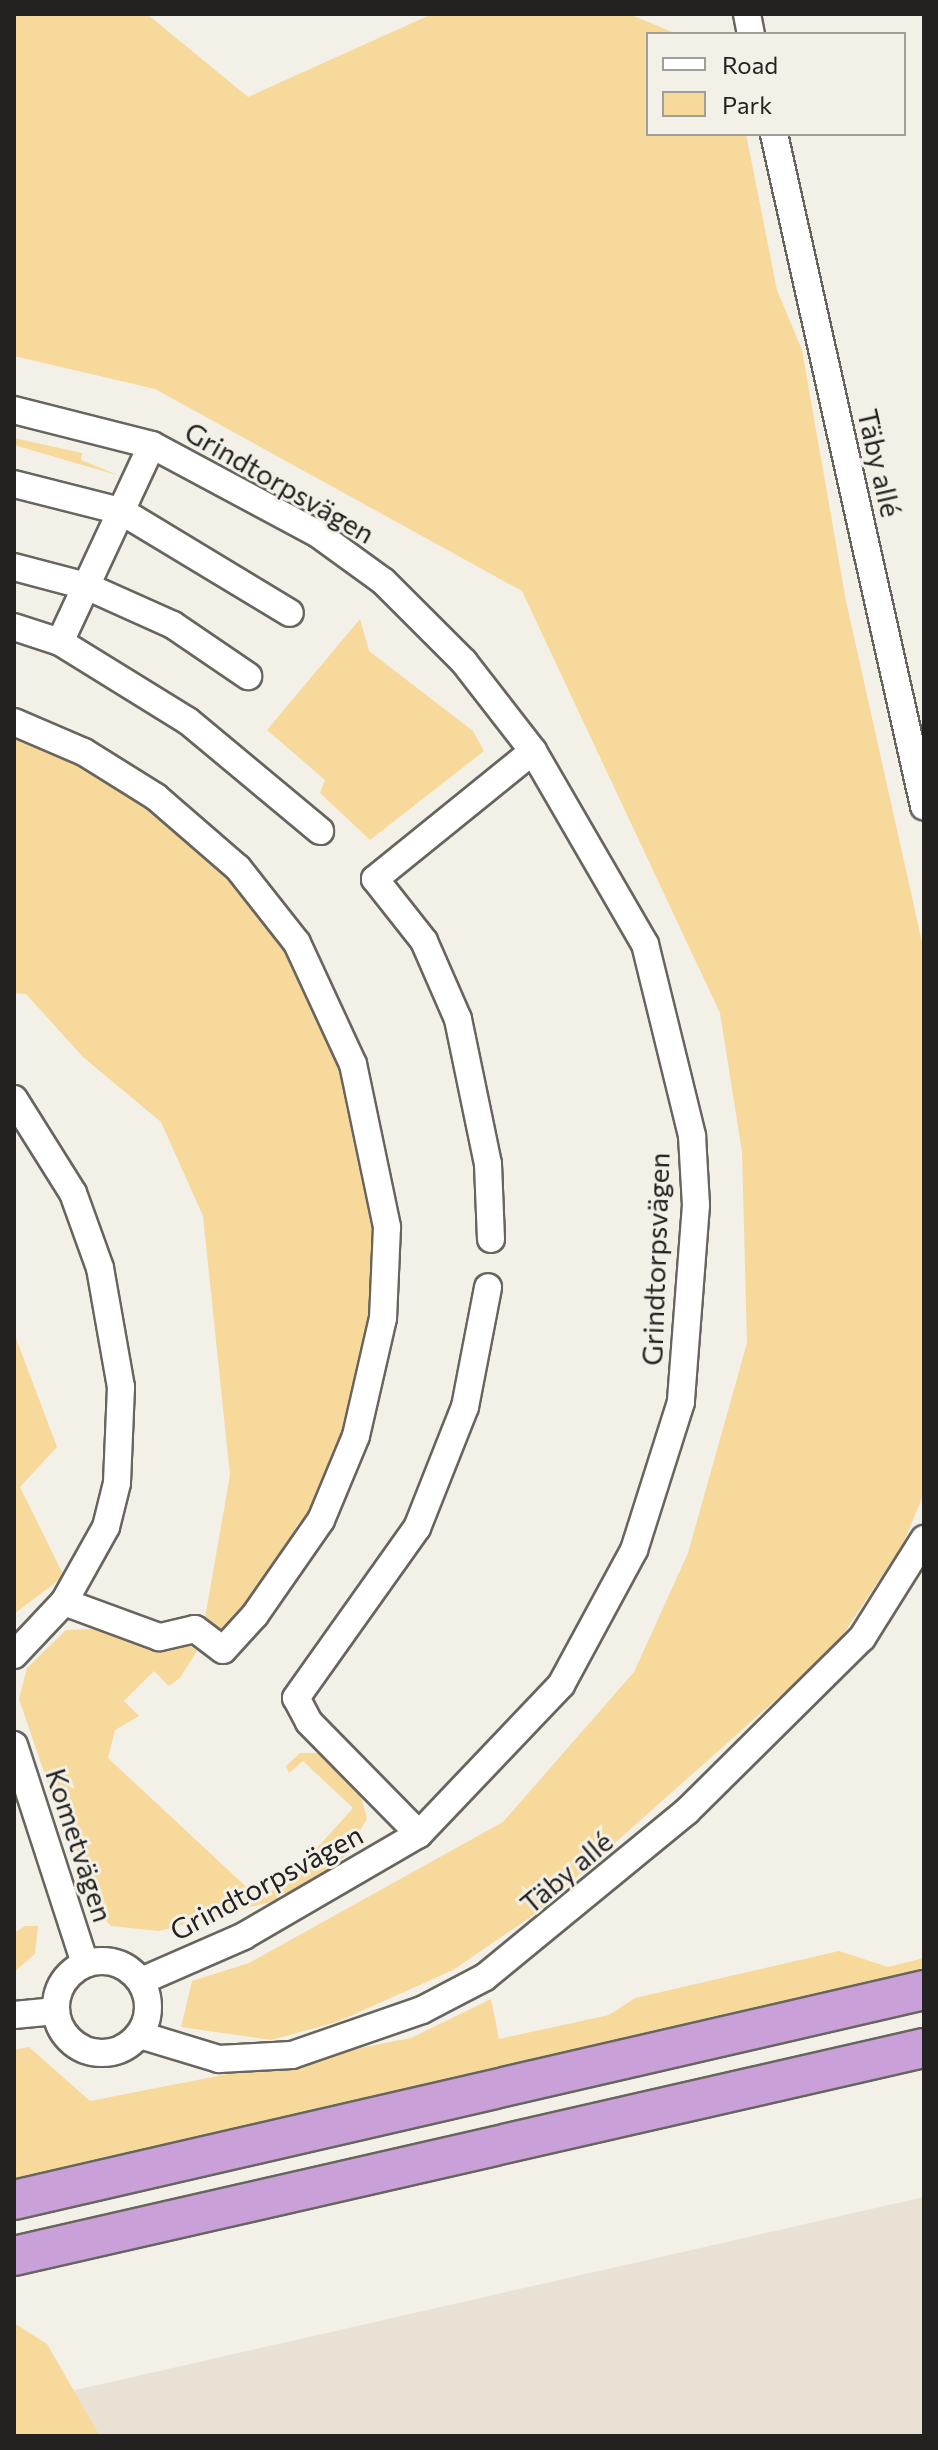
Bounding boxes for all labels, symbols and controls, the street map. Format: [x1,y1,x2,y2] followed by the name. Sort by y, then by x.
[646,32,906,136] legend
[722,50,778,79] text: Road
[722,90,772,119] text: Park
[851,406,909,520] street label: Täby allé
[179,414,381,550] street label: Grindtorpsvägen
[634,1152,676,1366] street label: Grindtorpsvägen
[39,1764,121,1926] street label: Kometvägen
[164,1817,368,1947] street label: Grindtorpsvägen
[513,1824,619,1920] street label: Täby allé

